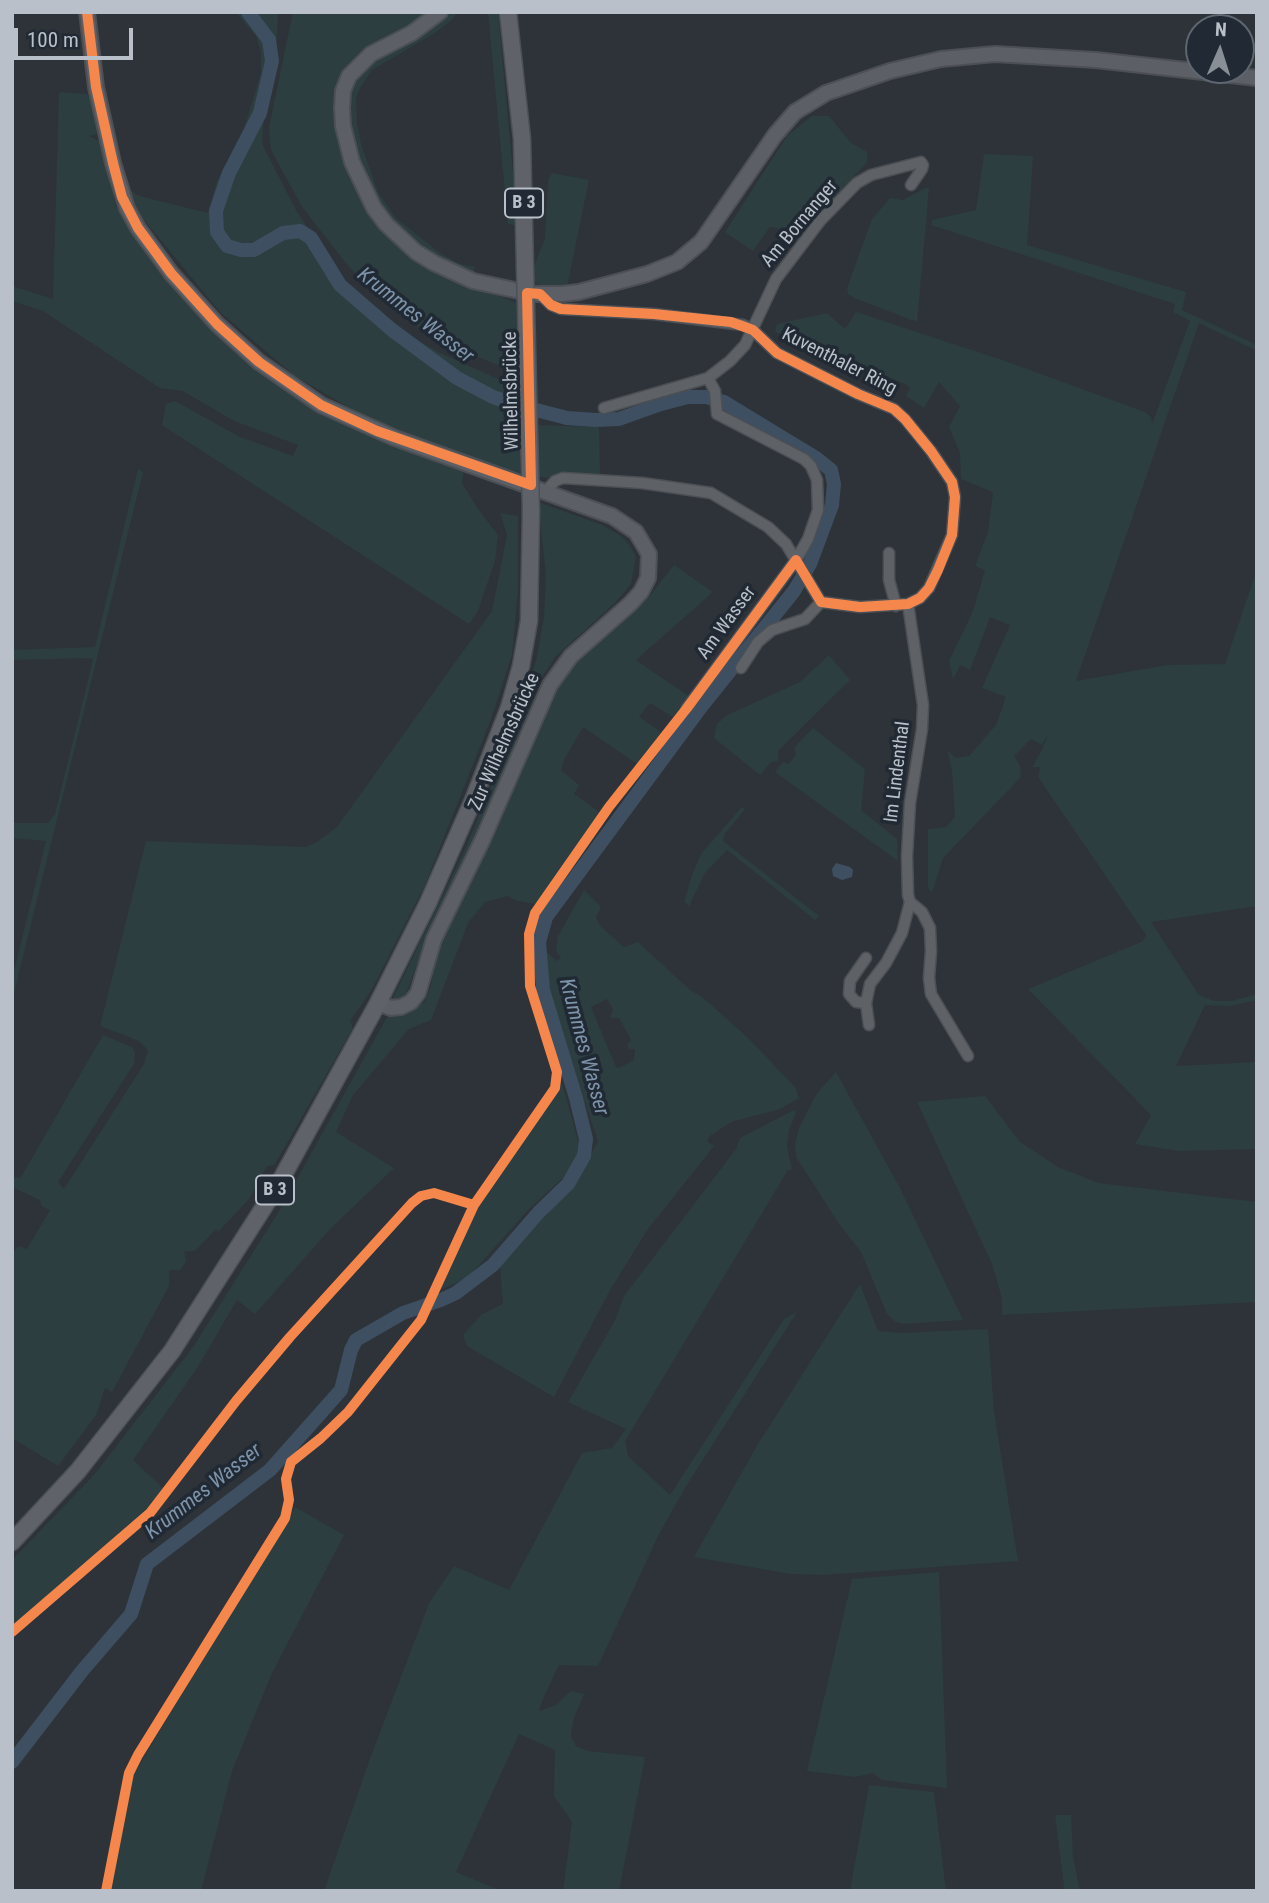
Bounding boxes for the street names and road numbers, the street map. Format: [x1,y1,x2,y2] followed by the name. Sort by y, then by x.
[757,176,843,272] street label: Am Bornanger
[505,188,543,218] road number: B 3
[778,323,900,401] street label: Kuventhaler Ring
[500,331,524,451] street label: Wilhelmsbrücke
[693,582,761,664] street label: Am Wasser
[464,670,546,814] street label: Zur Wilhelmsbrücke
[880,720,916,824] street label: Im Lindenthal
[256,1176,294,1204] road number: B 3

